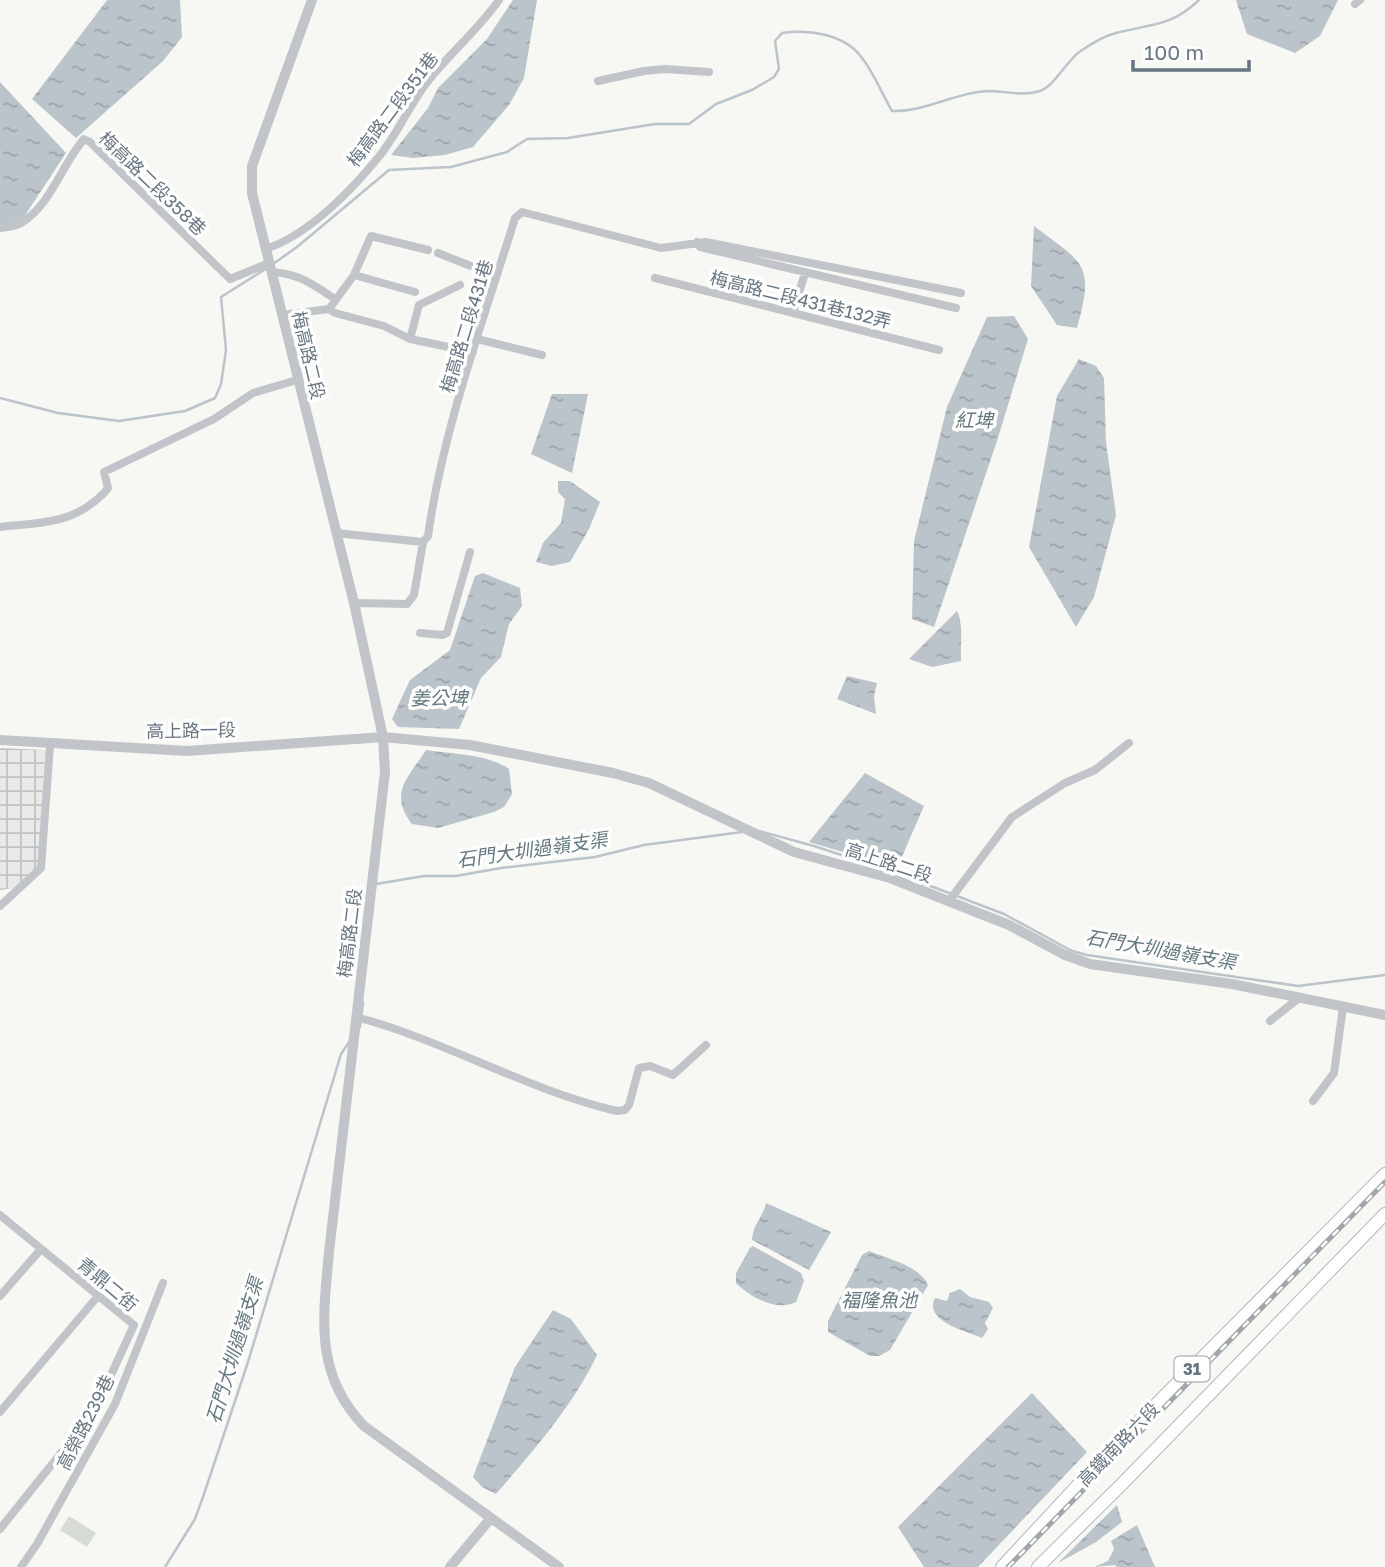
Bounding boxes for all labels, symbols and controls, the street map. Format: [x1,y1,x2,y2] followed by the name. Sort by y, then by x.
[1133,28,1248,72] scale bar
[1144,39,1204,65] text: 100 m
[342,47,442,171] street label: 梅高路二段351巷
[95,126,211,240] street label: 梅高路二段358巷
[435,257,497,395] street label: 梅高路二段431巷
[708,266,894,332] street label: 梅高路二段431巷132弄
[288,309,330,401] street label: 梅高路二段
[955,408,995,431] water label: 紅埤
[410,686,469,709] water label: 姜公埤
[146,718,236,742] street label: 高上路一段
[455,827,612,871] water label: 石門大圳過嶺支渠
[843,838,935,886] street label: 高上路二段
[333,887,365,979] street label: 梅高路二段
[1084,924,1241,974] water label: 石門大圳過嶺支渠
[73,1252,143,1316] street label: 青鼎二街
[201,1271,268,1426] water label: 石門大圳過嶺支渠
[841,1288,919,1311] water label: 福隆魚池
[1174,1357,1210,1382] road number: 31
[52,1371,118,1473] street label: 高榮路239巷
[1073,1398,1163,1490] street label: 高鐵南路六段

